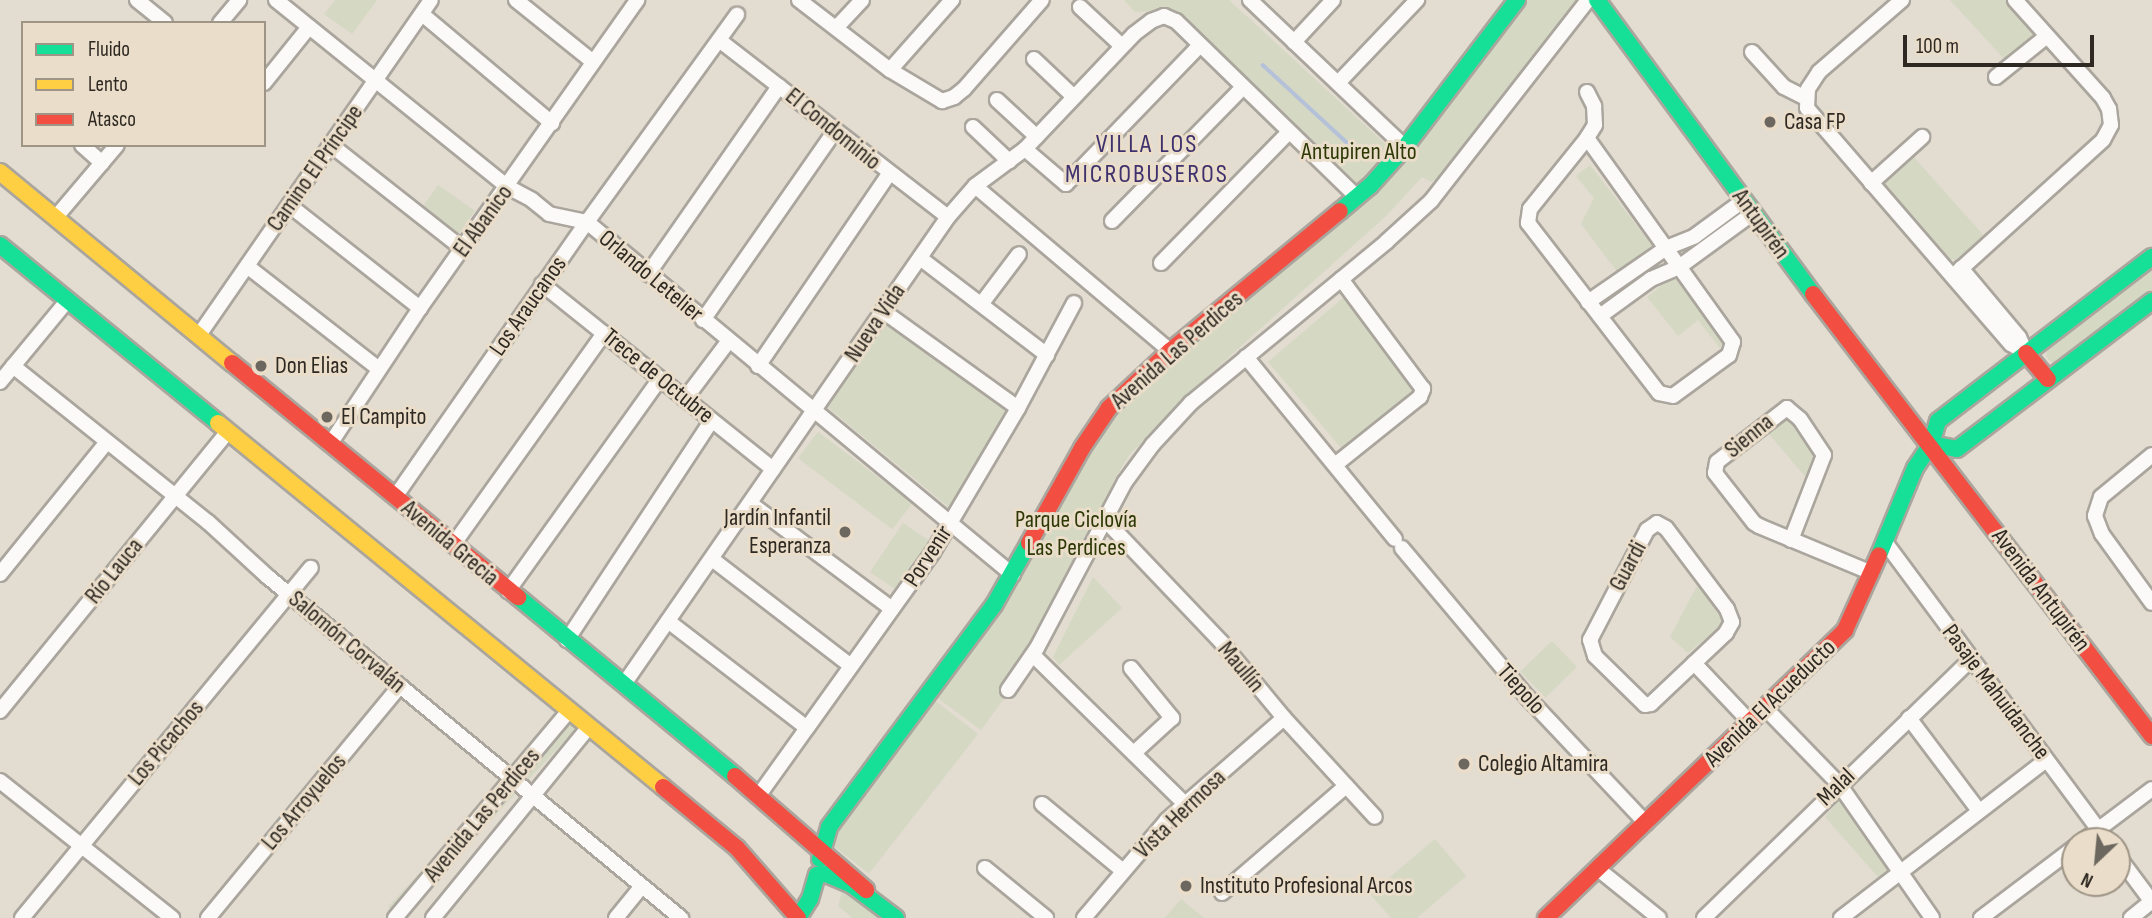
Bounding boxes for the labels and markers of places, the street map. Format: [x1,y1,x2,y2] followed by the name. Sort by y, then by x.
[1784,108,1846,136] place label: Casa FP
[1762,114,1778,130] marker: Casa FP
[275,352,348,380] place label: Don Elias
[253,358,269,374] marker: Don Elias
[341,403,427,431] place label: El Campito
[319,409,335,425] marker: El Campito
[724,504,831,560] place label: Jardín Infantil Esperanza
[837,524,853,540] marker: Jardín Infantil Esperanza
[1478,750,1608,778] place label: Colegio Altamira
[1456,756,1472,772] marker: Colegio Altamira
[1200,872,1412,900] place label: Instituto Profesional Arcos
[1178,878,1194,894] marker: Instituto Profesional Arcos

